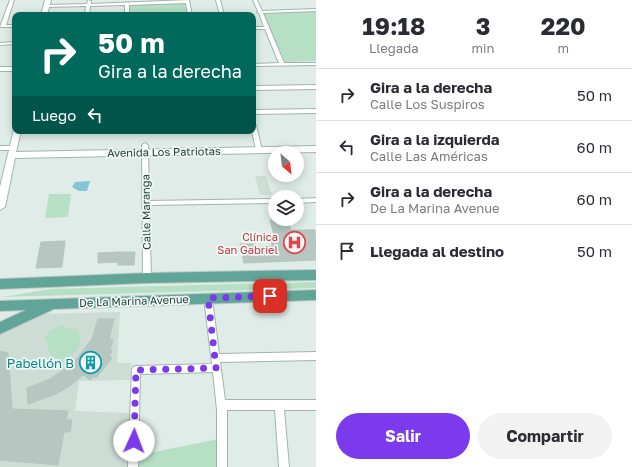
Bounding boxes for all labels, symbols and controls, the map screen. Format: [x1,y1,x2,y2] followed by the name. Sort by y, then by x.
[362,11,425,40] text: 19:18
[476,11,490,40] text: 3
[541,11,586,40] text: 220
[98,26,165,59] text: 50 m
[32,28,84,80] icon: right
[369,40,419,56] text: Llegada
[472,40,495,56] text: min
[558,40,569,56] text: m
[98,60,242,82] text: Gira a la derecha
[370,78,492,96] text: Gira a la derecha
[336,84,358,106] icon: right
[577,86,612,104] text: 50 m
[370,96,485,112] text: Calle Los Suspiros
[84,104,106,126] icon: left
[32,106,76,124] text: Luego
[370,130,500,148] text: Gira a la izquierda
[336,136,358,158] icon: left
[577,138,612,156] text: 60 m
[107,144,221,159] street label: Avenida Los Patriotas
[268,146,304,182] north arrow
[268,146,304,226] map controls
[370,148,488,164] text: Calle Las Américas
[138,174,153,250] street label: Calle Maranga
[370,182,492,200] text: Gira a la derecha
[336,188,358,210] icon: right
[268,190,304,226] button: layers
[577,190,612,208] text: 60 m
[370,200,500,216] text: De La Marina Avenue
[217,230,278,256] place label: Clínica San Gabriel
[281,230,307,256] hospital icon: Clínica San Gabriel
[336,240,358,262] icon: arrive
[370,242,504,260] text: Llegada al destino
[577,242,612,260] text: 50 m
[253,279,287,313] pin
[259,285,281,307] icon: arrive
[79,292,189,309] street label: De La Marina Avenue
[77,350,103,376] building icon: Pabellón B
[7,355,74,371] place label: Pabellón B
[336,413,470,459] button: Salir
[478,413,612,459] button: Compartir
[113,420,155,462] position arrow

